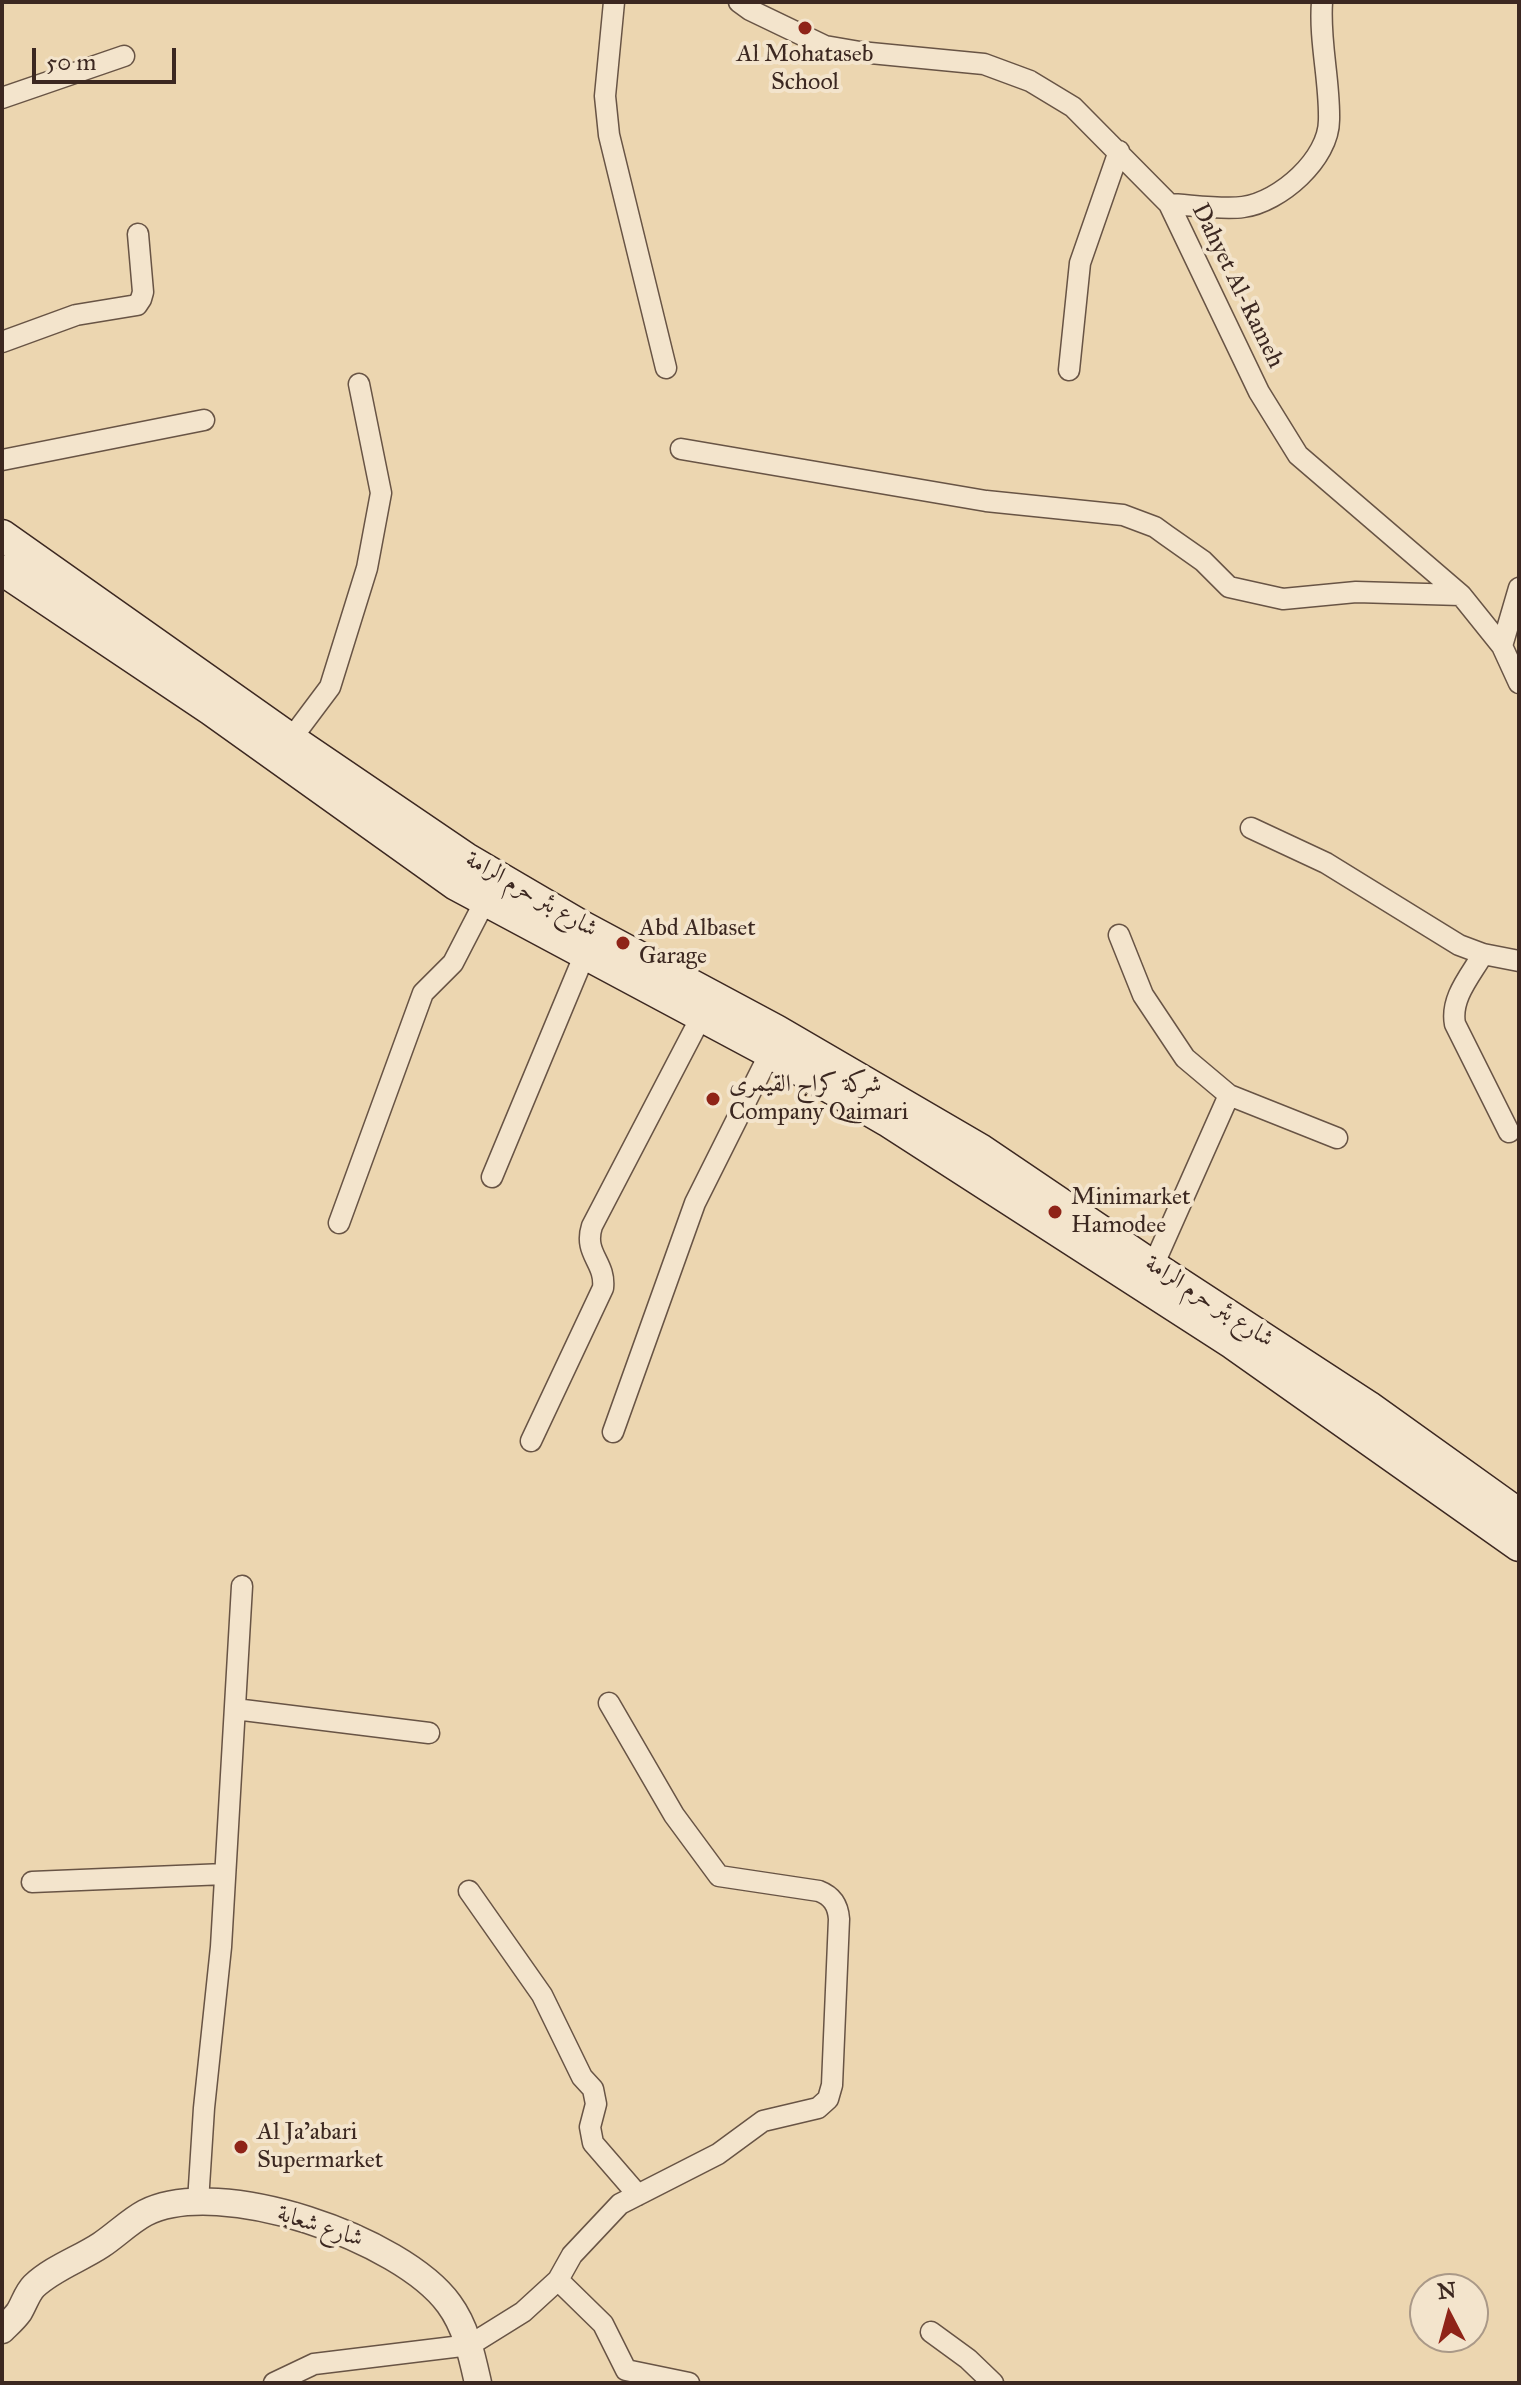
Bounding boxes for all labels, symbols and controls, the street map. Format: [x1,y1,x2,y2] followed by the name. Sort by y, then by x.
[796,19,814,37] marker: Al Mohataseb School
[36,32,180,82] scale bar
[737,41,873,97] place label: Al Mohataseb School
[46,47,96,77] text: 50 m
[1185,199,1289,373] street label: Dahyet Al-Rameh
[460,846,602,944] street label: شارع بئر حرم الرامة
[639,915,756,971] place label: Abd Albaset Garage
[614,934,632,952] marker: Abd Albaset Garage
[729,1071,908,1127] place label: شركة كراج القيمري Company Qaimari
[704,1090,722,1108] marker: شركة كراج القيمري Company Qaimari
[1071,1184,1190,1240] place label: Minimarket Hamodee
[1046,1203,1064,1221] marker: Minimarket Hamodee
[1139,1250,1279,1354] street label: شارع بئر حرم الرامة
[257,2119,383,2175] place label: Al Ja'abari Supermarket
[232,2138,250,2156] marker: Al Ja'abari Supermarket
[274,2200,366,2254] street label: شارع شعابة
[1409,2273,1489,2353] north arrow
[1436,2276,1457,2305] text: N

